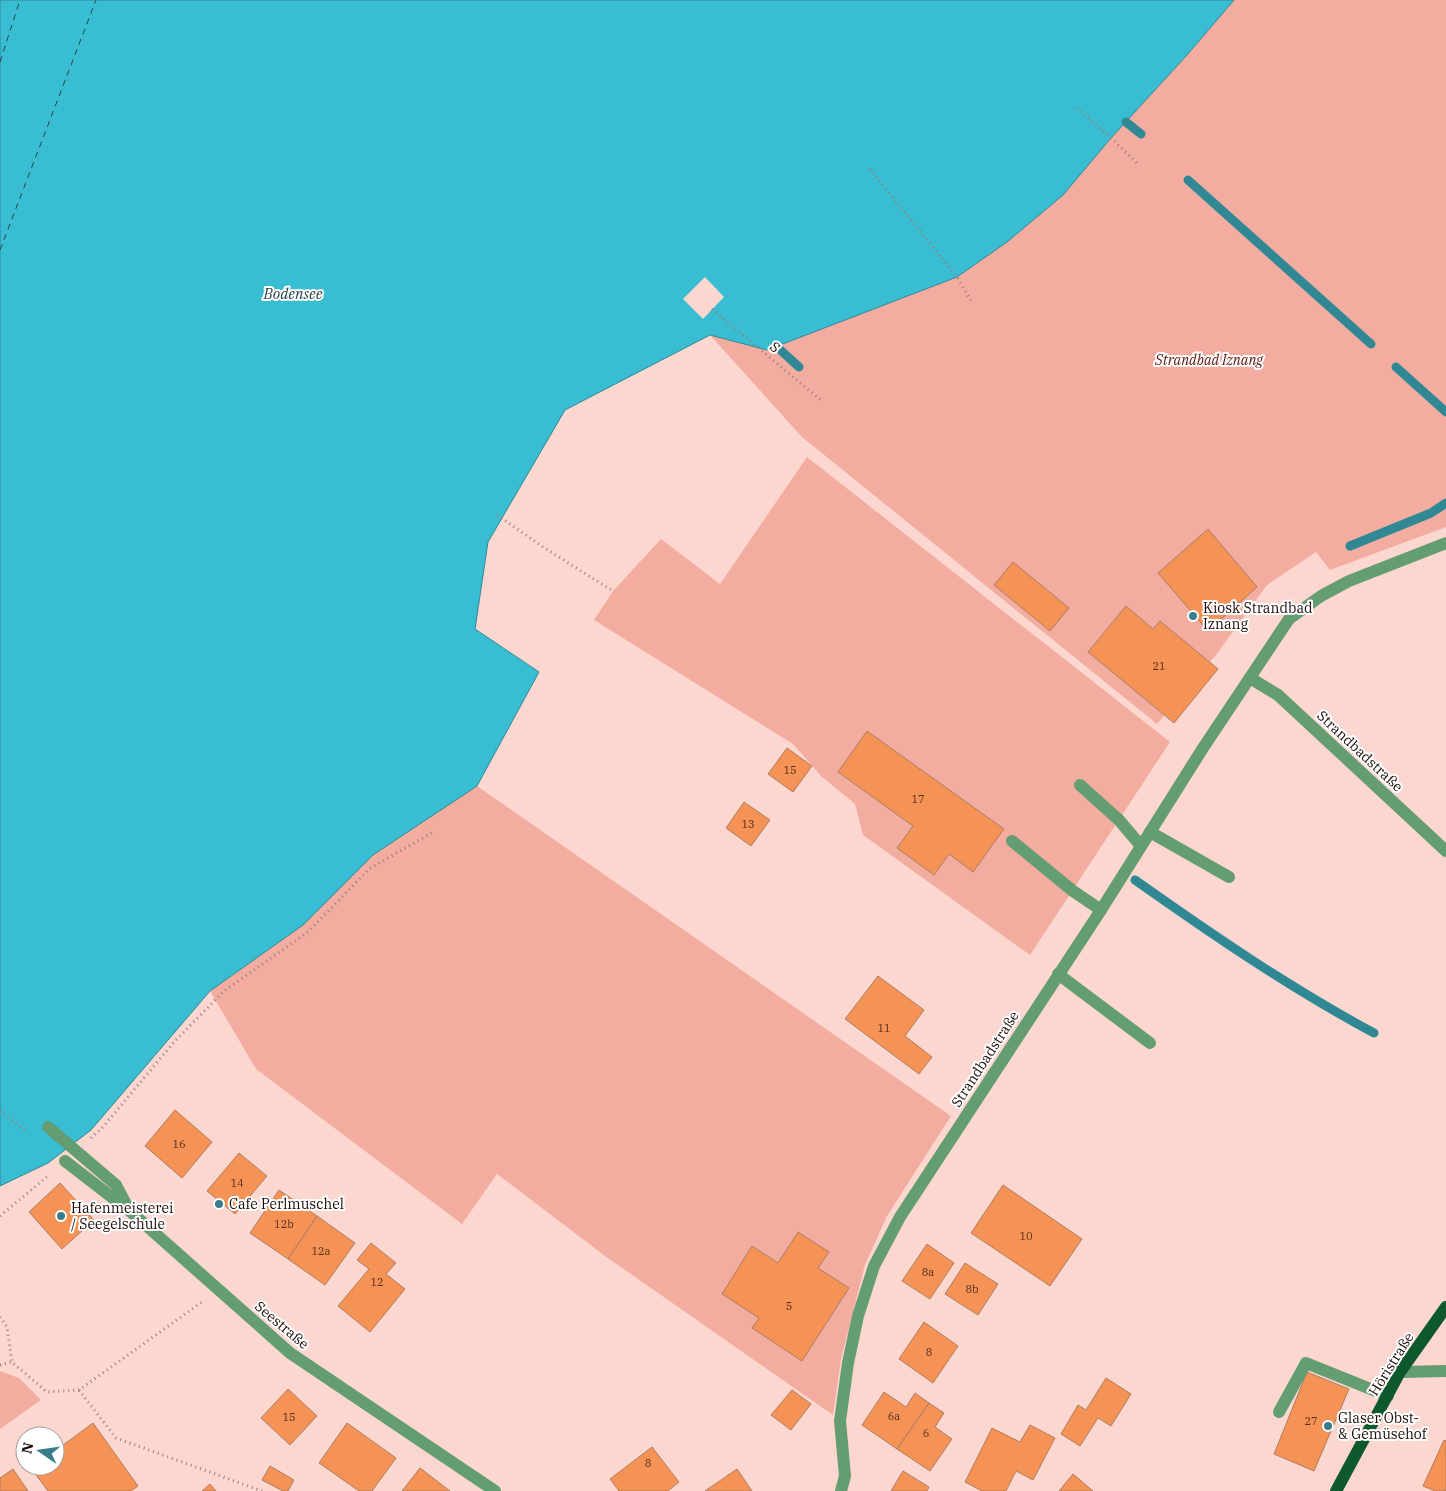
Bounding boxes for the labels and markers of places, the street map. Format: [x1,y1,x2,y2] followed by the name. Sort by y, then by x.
[1203,599,1313,633] place label: Kiosk Strandbad Iznang
[1187,610,1199,622] marker: Kiosk Strandbad Iznang
[229,1195,344,1213] place label: Cafe Perlmuschel
[213,1198,225,1210] marker: Cafe Perlmuschel
[71,1199,173,1233] place label: Hafenmeisterei / Seegelschule
[55,1210,67,1222] marker: Hafenmeisterei / Seegelschule
[1338,1409,1428,1443] place label: Glaser Obst- & Gemüsehof
[1322,1420,1334,1432] marker: Glaser Obst- & Gemüsehof

